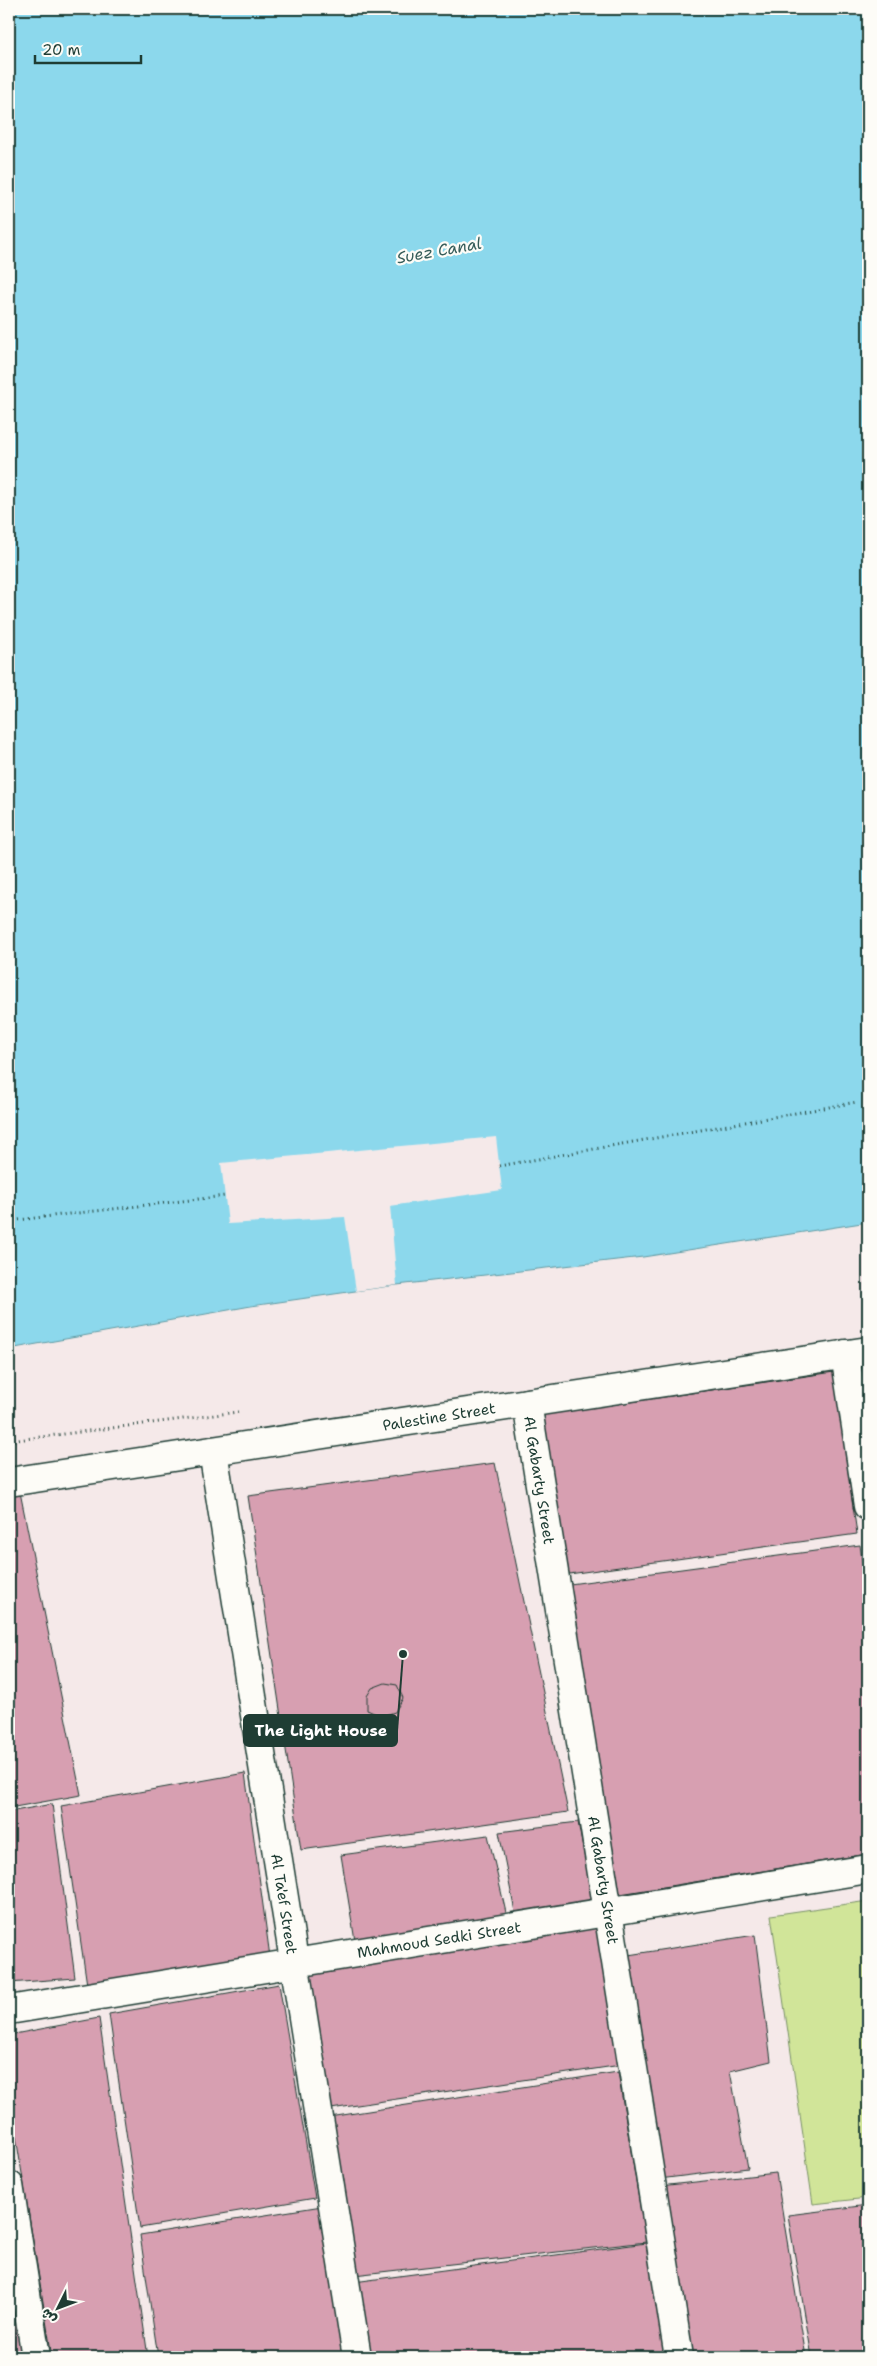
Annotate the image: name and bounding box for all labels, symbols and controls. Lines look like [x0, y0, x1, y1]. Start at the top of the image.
scale bar [35, 32, 141, 64]
text: 20 m [42, 40, 81, 60]
water label: Suez Canal [395, 233, 483, 268]
street label: Palestine Street [381, 1398, 497, 1436]
street label: Al Gabarty Street [519, 1414, 559, 1546]
callout: The Light House [244, 1715, 397, 1746]
text: The Light House [255, 1720, 388, 1741]
street label: Al Gabarty Street [583, 1814, 623, 1946]
street label: Al Ta'ef Street [266, 1852, 302, 1956]
street label: Mahmoud Sedki Street [356, 1917, 522, 1963]
north arrow [32, 2284, 82, 2334]
text: ش [36, 2305, 60, 2328]

